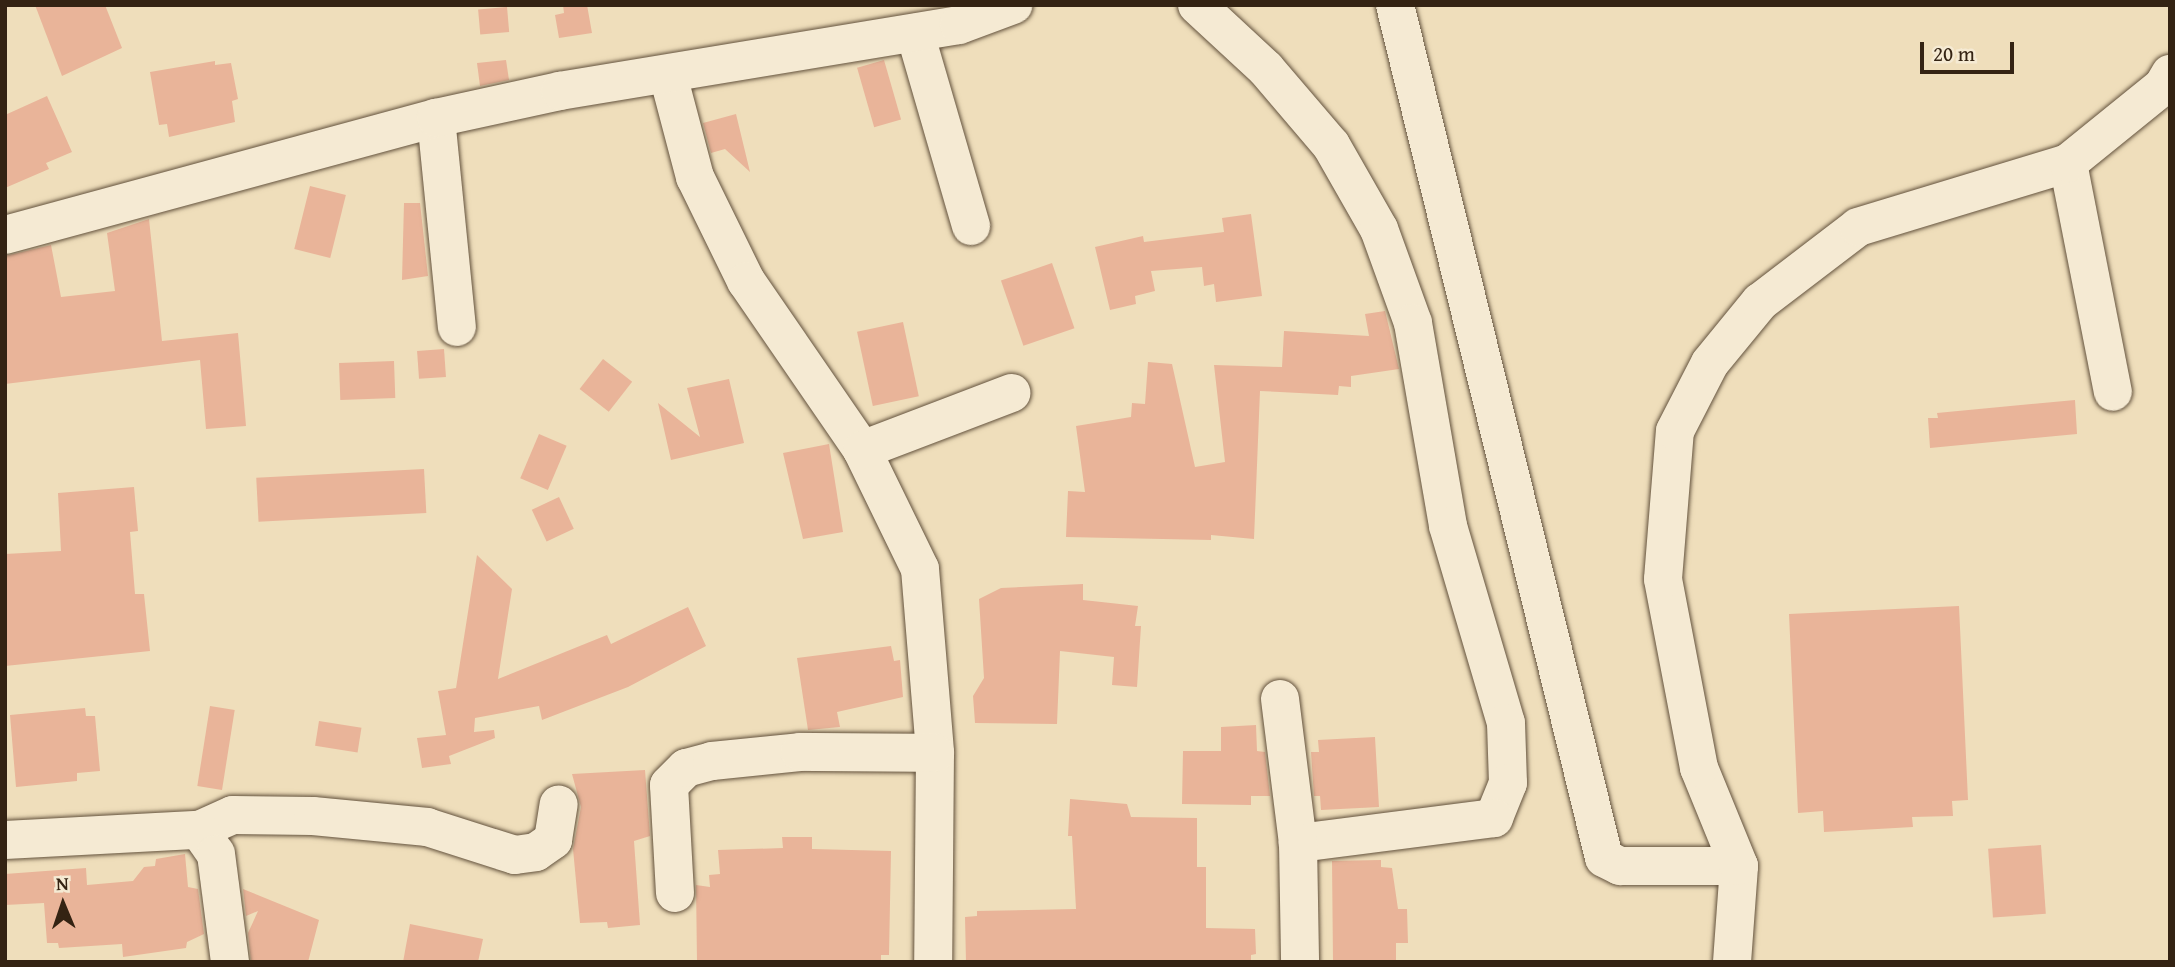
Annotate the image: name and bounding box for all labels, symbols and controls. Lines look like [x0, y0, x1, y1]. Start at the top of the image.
scale bar [1923, 28, 2018, 72]
text: 20 m [1933, 38, 1975, 69]
north arrow [28, 869, 98, 939]
text: N [55, 869, 69, 897]

